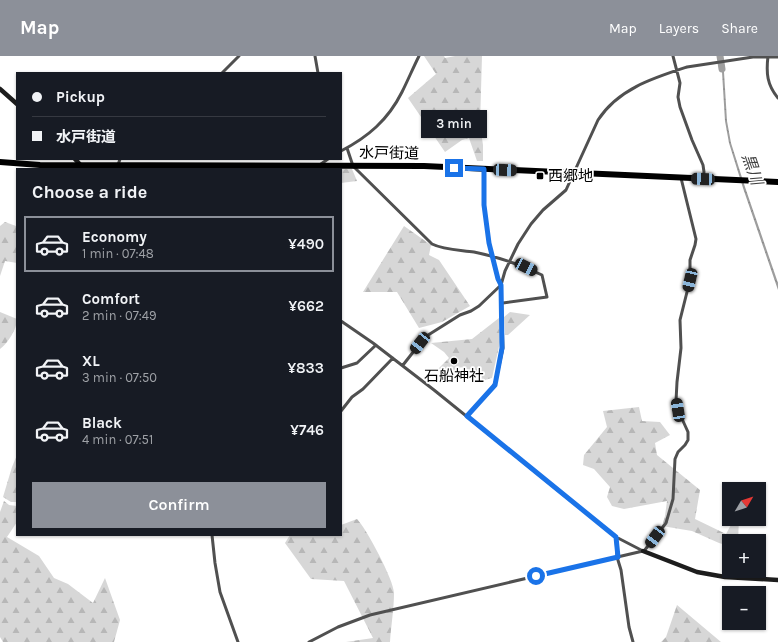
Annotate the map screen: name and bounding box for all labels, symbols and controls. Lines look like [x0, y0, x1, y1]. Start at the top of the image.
text: Map [20, 17, 59, 39]
text: Map [609, 20, 637, 37]
text: Layers [659, 20, 699, 37]
text: Share [721, 20, 758, 37]
text: Pickup [56, 88, 105, 106]
callout: 3 min [421, 110, 487, 138]
text: 3 min [436, 116, 472, 131]
text: 水戸街道 [56, 128, 116, 146]
street label: 水戸街道 [359, 143, 419, 163]
water label: 黒川 [738, 151, 767, 189]
route end [445, 159, 463, 177]
car [493, 164, 517, 176]
place label: 西郷地 [548, 167, 593, 185]
marker: 西郷地 [535, 171, 545, 181]
car [691, 173, 715, 185]
text: Choose a ride [32, 181, 147, 203]
icon: car [34, 226, 70, 262]
text: Economy [82, 228, 147, 246]
text: ¥490 [288, 235, 324, 253]
text: 1 min · 07:48 [82, 246, 154, 261]
car [513, 256, 539, 278]
car [681, 267, 699, 293]
icon: car [34, 288, 70, 324]
text: Comfort [82, 290, 140, 308]
text: ¥662 [288, 297, 324, 315]
text: 2 min · 07:49 [82, 308, 157, 323]
car [408, 330, 432, 356]
icon: car [34, 350, 70, 386]
text: XL [82, 352, 100, 370]
marker: 石船神社 [449, 356, 459, 366]
text: ¥833 [287, 359, 324, 377]
place label: 石船神社 [424, 367, 484, 385]
text: 3 min · 07:50 [82, 370, 157, 385]
car [670, 397, 686, 423]
icon: car [34, 412, 70, 448]
text: Black [82, 414, 122, 432]
text: ¥746 [290, 421, 324, 439]
text: 4 min · 07:51 [82, 432, 153, 447]
button: Confirm [32, 482, 326, 528]
north arrow [722, 482, 766, 526]
map controls [722, 482, 766, 630]
car [643, 524, 667, 550]
button: + [722, 534, 766, 578]
route start [527, 567, 545, 585]
button: − [722, 586, 766, 630]

